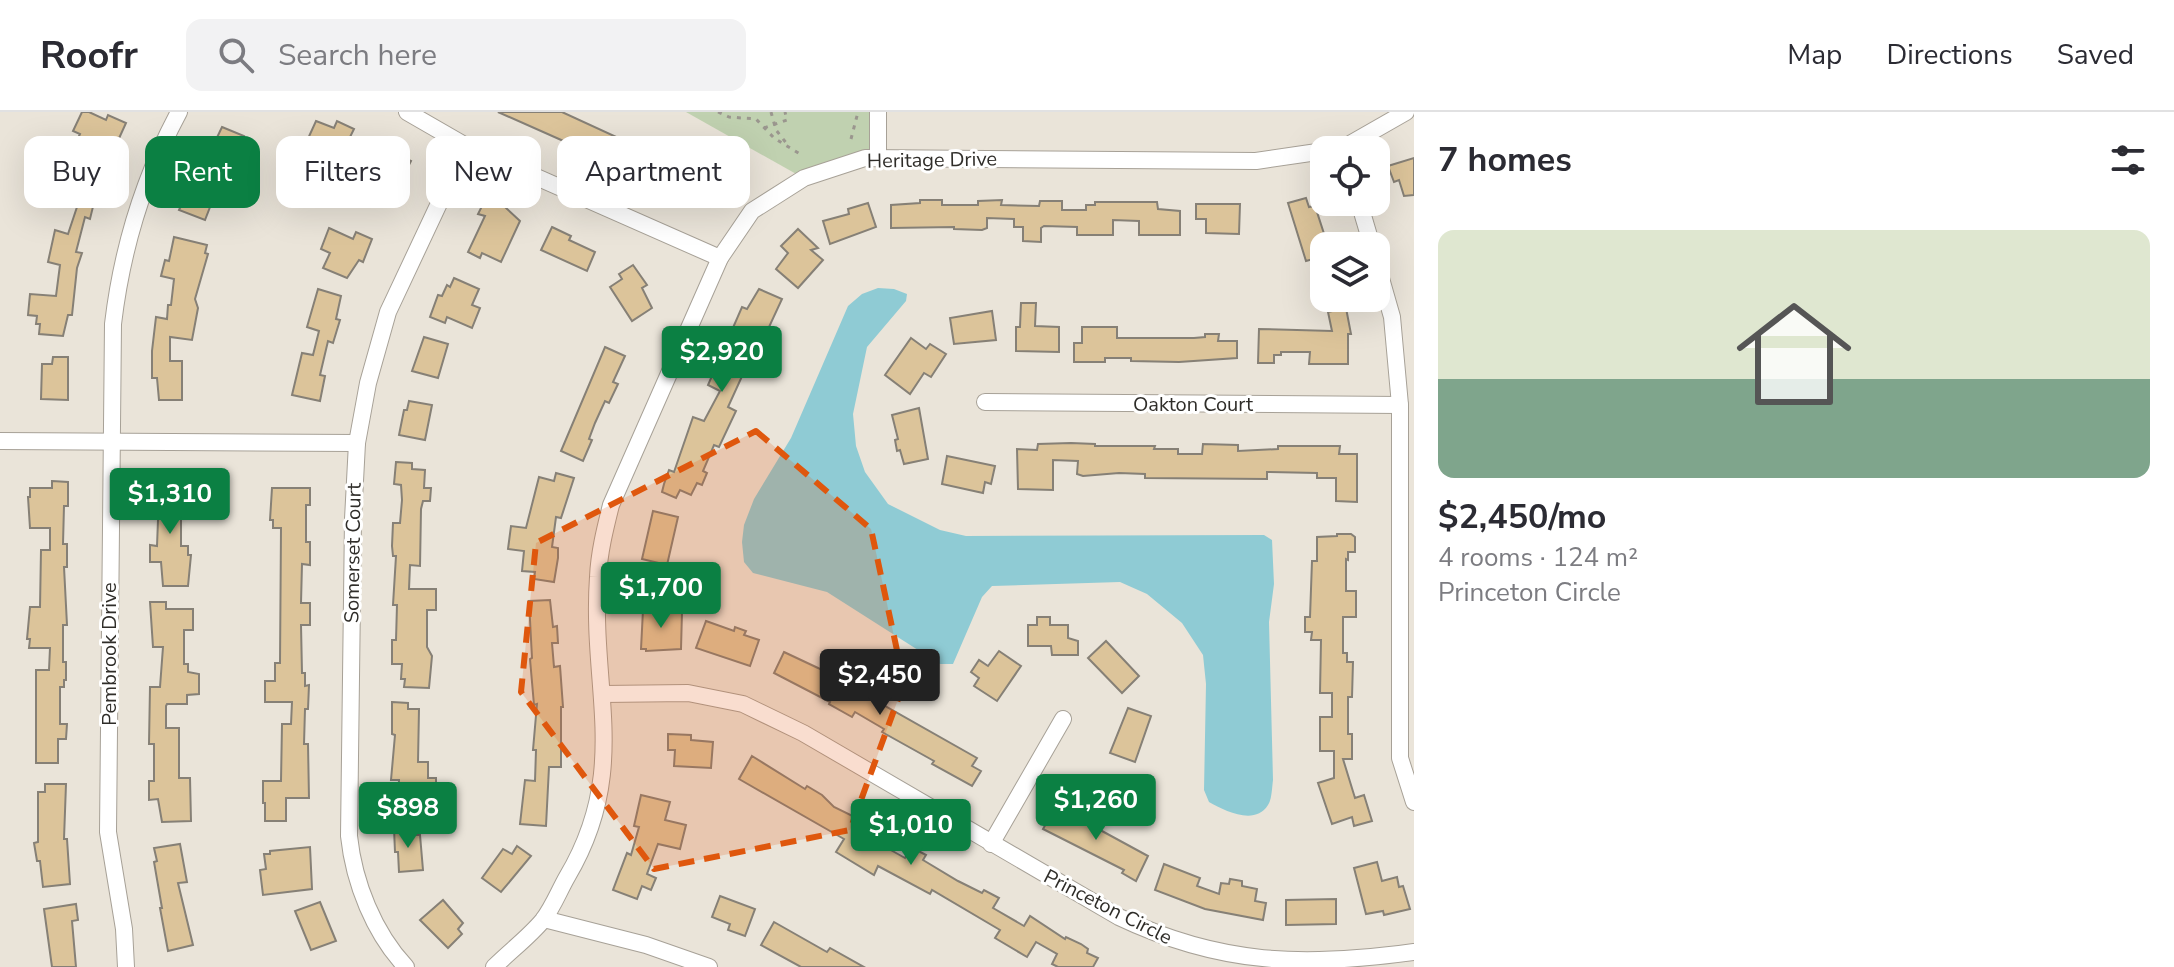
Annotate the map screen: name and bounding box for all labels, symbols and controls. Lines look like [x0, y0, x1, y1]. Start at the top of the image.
search box [186, 19, 746, 91]
text: Roofr [40, 30, 138, 81]
icon: search [214, 33, 258, 77]
text: Search here [278, 35, 437, 76]
text: Map [1787, 36, 1842, 74]
text: Directions [1886, 36, 2013, 74]
text: Saved [2057, 36, 2134, 74]
chip: Buy [24, 136, 129, 208]
chip: Rent [145, 136, 260, 208]
chip: Filters [276, 136, 410, 208]
chip: New [426, 136, 541, 208]
chip: Apartment [557, 136, 750, 208]
map controls [1310, 136, 1390, 312]
button: locate [1310, 136, 1390, 216]
text: 7 homes [1438, 137, 1572, 183]
icon: filters [2106, 138, 2150, 182]
street label: Heritage Drive [867, 145, 997, 175]
button: layers [1310, 232, 1390, 312]
icon: home [1722, 282, 1866, 426]
pin: $2,920 [657, 326, 787, 394]
text: $2,920 [680, 334, 764, 369]
street label: Oakton Court [1133, 391, 1254, 418]
pin: $1,310 [105, 468, 235, 536]
text: $1,310 [128, 476, 212, 511]
street label: Somerset Court [338, 482, 368, 623]
text: $2,450/mo [1438, 494, 1606, 540]
text: 4 rooms · 124 m² [1438, 540, 1638, 575]
pin: $1,700 [596, 562, 726, 630]
text: $1,700 [619, 570, 703, 605]
text: Princeton Circle [1438, 575, 1621, 610]
street label: Pembrook Drive [96, 582, 123, 726]
pin: $2,450 [815, 649, 945, 717]
text: $2,450 [838, 657, 922, 692]
pin: $1,260 [1031, 774, 1161, 842]
pin: $898 [361, 782, 455, 850]
text: $1,260 [1054, 782, 1138, 817]
text: $898 [377, 790, 439, 825]
pin: $1,010 [846, 799, 976, 867]
text: $1,010 [869, 807, 953, 842]
street label: Princeton Circle [1039, 863, 1177, 951]

